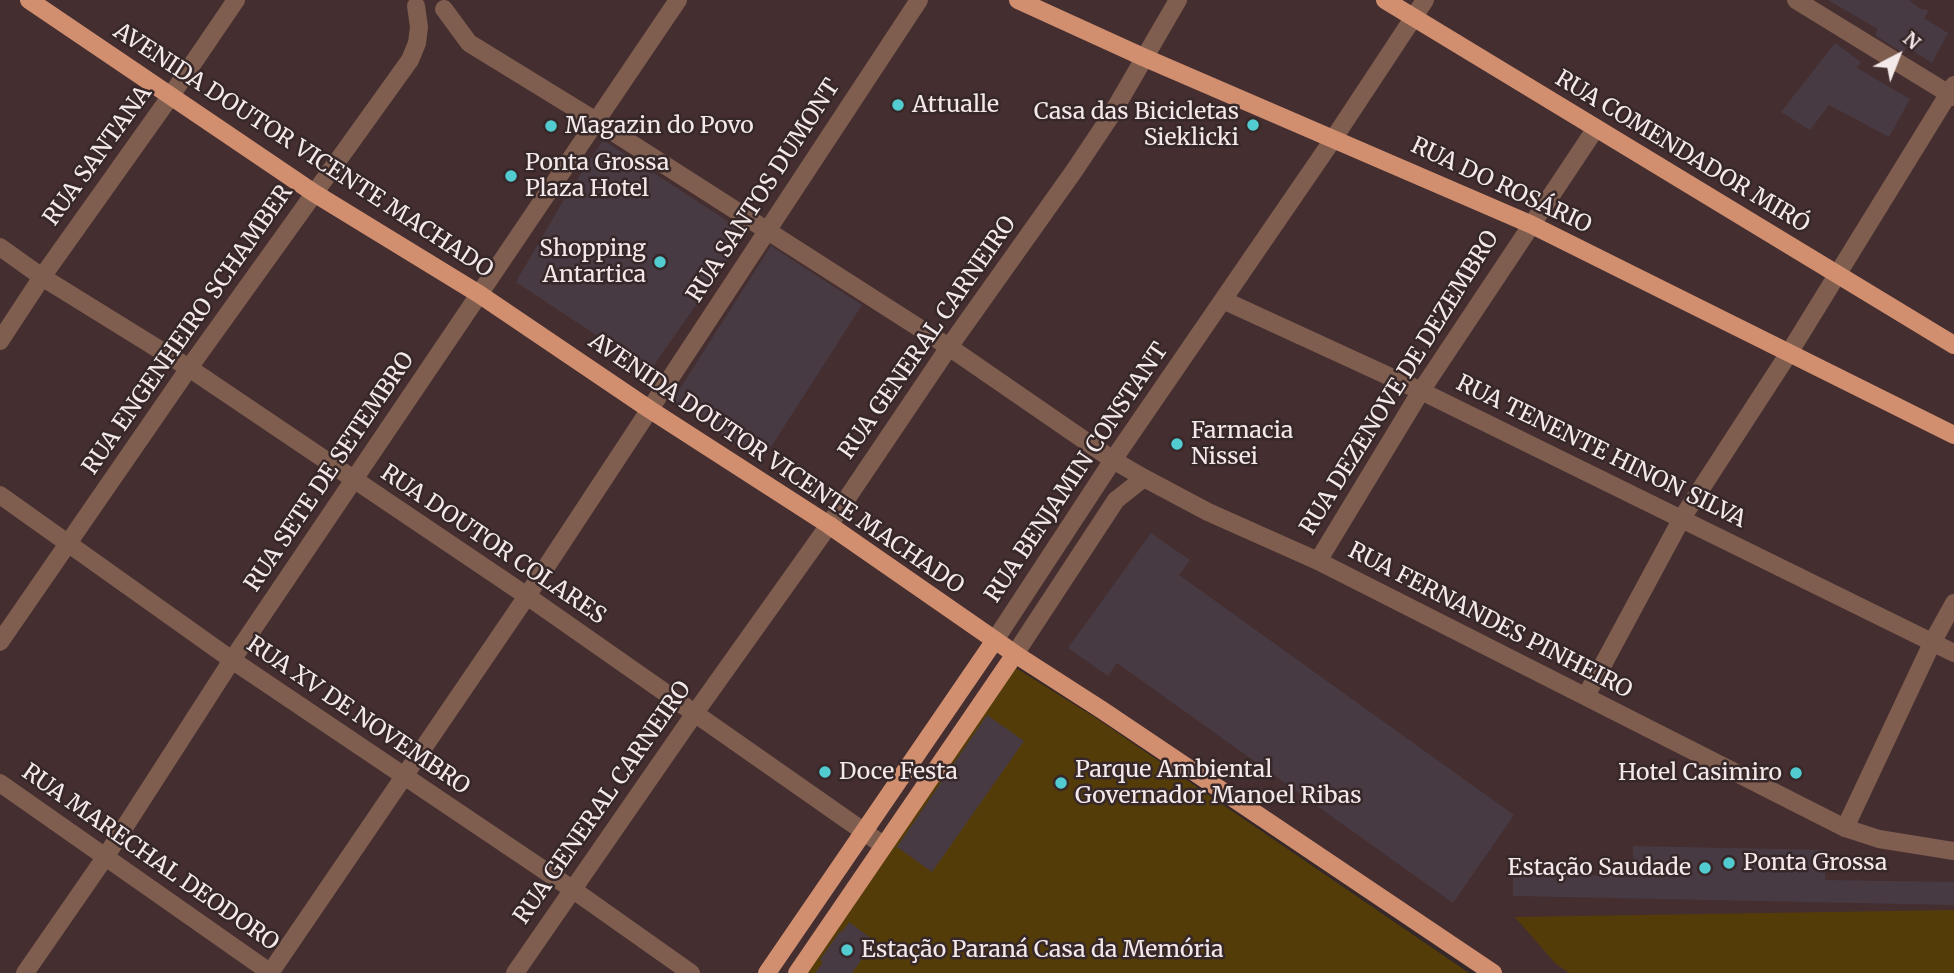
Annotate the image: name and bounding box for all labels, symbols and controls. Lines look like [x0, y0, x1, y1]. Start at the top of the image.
street label: AVENIDA DOUTOR VICENTE MACHADO [108, 18, 498, 284]
north arrow [1863, 21, 1933, 91]
text: N [1898, 26, 1926, 54]
street label: RUA COMENDADOR MIRÓ [1550, 65, 1814, 239]
street label: RUA SANTOS DUMONT [682, 74, 846, 308]
street label: RUA SANTANA [38, 81, 158, 231]
place label: Attualle [912, 91, 999, 119]
marker: Attualle [890, 97, 906, 113]
place label: Casa das Bicicletas Sieklicki [1034, 98, 1239, 152]
place label: Magazin do Povo [565, 112, 754, 140]
marker: Casa das Bicicletas Sieklicki [1245, 117, 1261, 133]
marker: Magazin do Povo [543, 118, 559, 134]
street label: RUA DO ROSÁRIO [1406, 132, 1596, 240]
place label: Ponta Grossa Plaza Hotel [525, 149, 669, 203]
marker: Ponta Grossa Plaza Hotel [503, 168, 519, 184]
street label: RUA ENGENHEIRO SCHAMBER [77, 180, 299, 480]
street label: RUA GENERAL CARNEIRO [833, 211, 1023, 465]
street label: RUA DEZENOVE DE DEZEMBRO [1295, 226, 1505, 540]
place label: Shopping Antartica [539, 235, 646, 289]
marker: Shopping Antartica [652, 254, 668, 270]
street label: AVENIDA DOUTOR VICENTE MACHADO [583, 328, 969, 600]
street label: RUA BENJAMIN CONSTANT [980, 338, 1174, 608]
street label: RUA SETE DE SETEMBRO [239, 347, 421, 597]
street label: RUA TENENTE HINON SILVA [1452, 370, 1750, 534]
place label: Farmacia Nissei [1191, 417, 1293, 471]
marker: Farmacia Nissei [1169, 436, 1185, 452]
street label: RUA DOUTOR COLARES [375, 459, 611, 631]
street label: RUA FERNANDES PINHEIRO [1343, 537, 1637, 705]
street label: RUA XV DE NOVEMBRO [241, 631, 475, 801]
street label: RUA GENERAL CARNEIRO [508, 676, 698, 930]
place label: Parque Ambiental Governador Manoel Ribas [1075, 756, 1361, 810]
place label: Doce Festa [839, 758, 958, 786]
street label: RUA MARECHAL DEODORO [16, 759, 284, 957]
place label: Hotel Casimiro [1618, 759, 1782, 787]
marker: Doce Festa [817, 764, 833, 780]
marker: Hotel Casimiro [1788, 765, 1804, 781]
marker: Parque Ambiental Governador Manoel Ribas [1053, 775, 1069, 791]
place label: Ponta Grossa [1743, 849, 1887, 877]
place label: Estação Saudade [1507, 854, 1691, 882]
marker: Ponta Grossa [1721, 855, 1737, 871]
marker: Estação Saudade [1697, 860, 1713, 876]
place label: Estação Paraná Casa da Memória [861, 936, 1224, 964]
marker: Estação Paraná Casa da Memória [839, 942, 855, 958]

